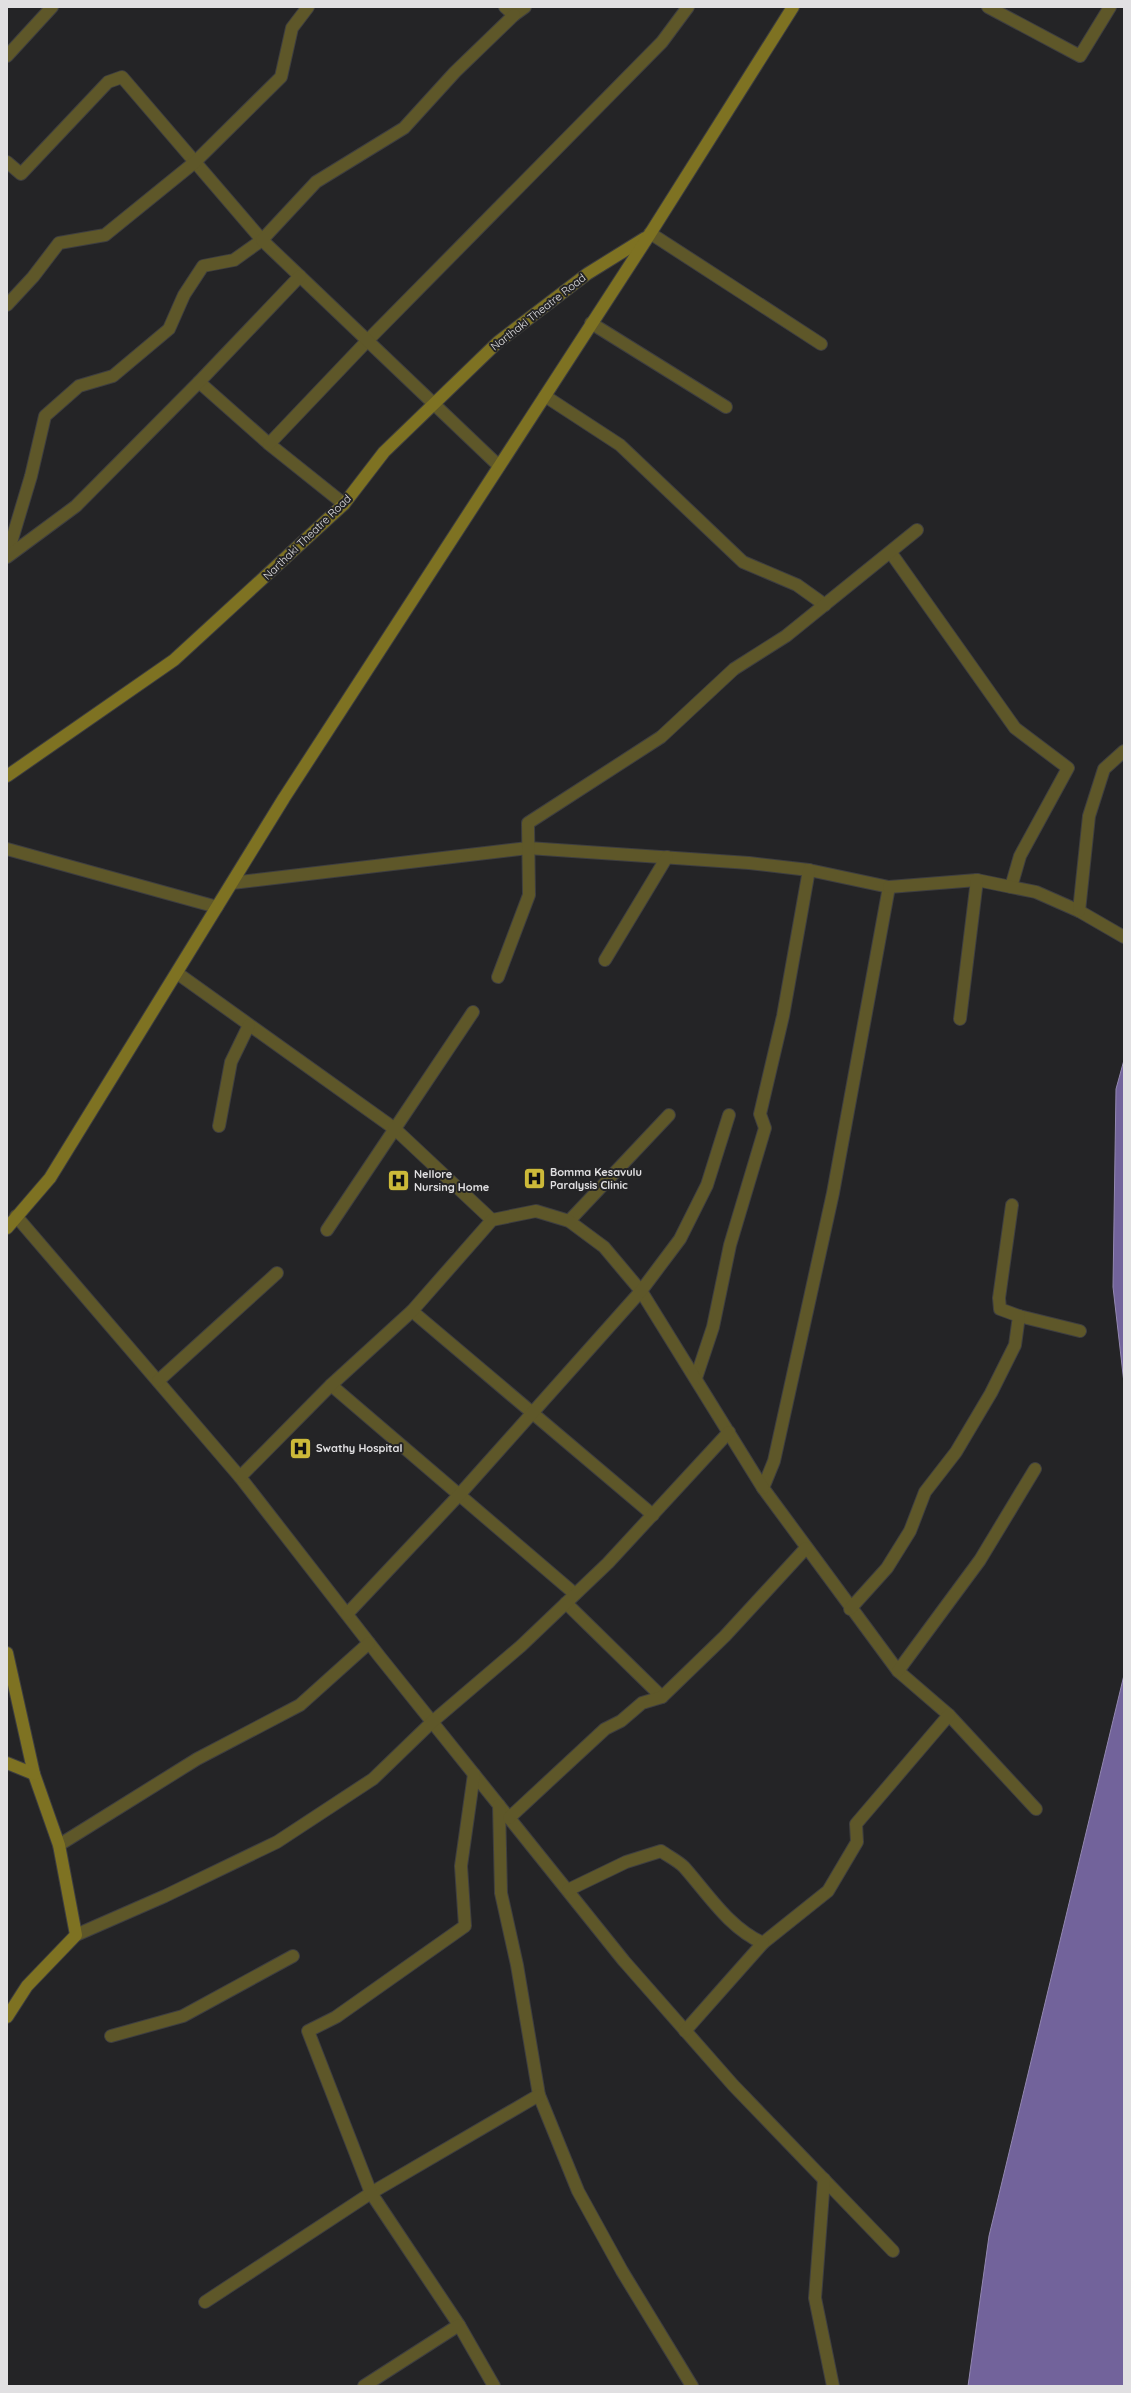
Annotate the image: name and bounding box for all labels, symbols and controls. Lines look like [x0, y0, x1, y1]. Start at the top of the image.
street label: Narthaki Theatre Road [488, 271, 588, 353]
street label: Narthaki Theatre Road [260, 491, 354, 583]
hospital icon: Bomma Kesavulu Paralysis Clinic [522, 1165, 548, 1191]
place label: Bomma Kesavulu Paralysis Clinic [550, 1165, 642, 1192]
hospital icon: Nellore Nursing Home [386, 1167, 412, 1193]
place label: Nellore Nursing Home [414, 1167, 490, 1194]
hospital icon: Swathy Hospital [287, 1435, 313, 1461]
place label: Swathy Hospital [316, 1441, 402, 1455]

